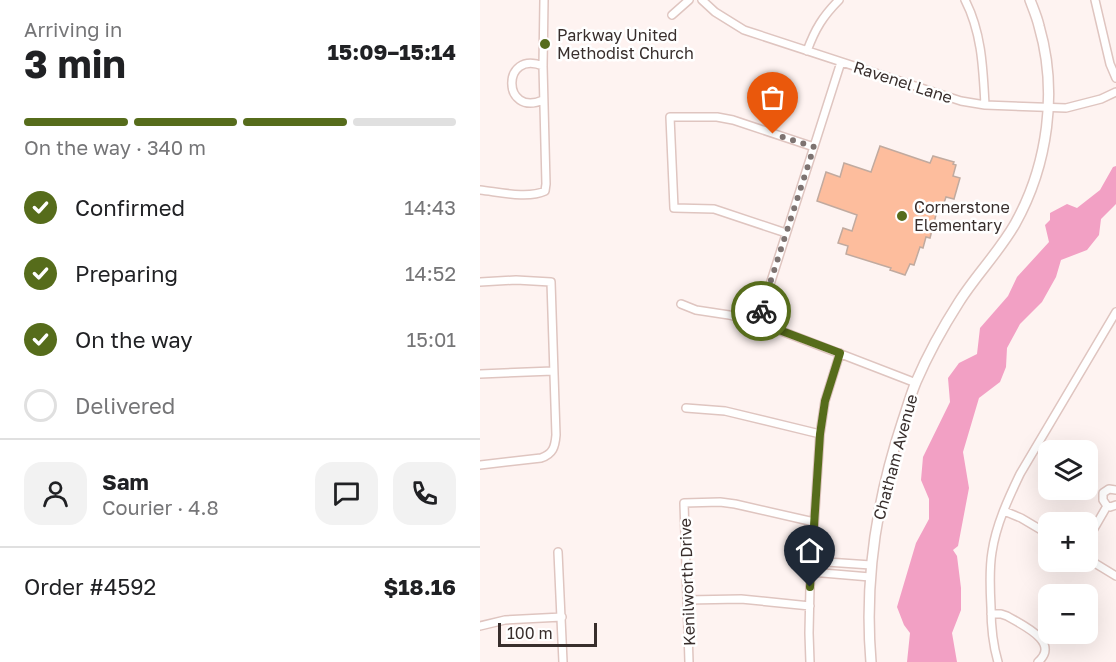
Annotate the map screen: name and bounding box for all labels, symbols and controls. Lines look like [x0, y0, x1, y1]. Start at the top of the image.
text: Arriving in [24, 17, 122, 41]
place label: Parkway United Methodist Church [557, 25, 694, 63]
marker: Parkway United Methodist Church [538, 37, 552, 51]
text: 15:09–15:14 [327, 38, 456, 65]
text: 3 min [24, 40, 126, 87]
street label: Ravenel Lane [851, 57, 955, 107]
pin [747, 72, 798, 134]
icon: bag [756, 81, 789, 114]
text: On the way · 340 m [24, 135, 206, 159]
icon: check [24, 191, 57, 224]
text: Confirmed [75, 194, 185, 221]
text: 14:43 [404, 195, 456, 219]
place label: Cornerstone Elementary [914, 197, 1010, 235]
marker: Cornerstone Elementary [895, 209, 909, 223]
icon: check [24, 257, 57, 290]
text: Preparing [75, 260, 178, 287]
text: 14:52 [405, 261, 456, 285]
courier [731, 281, 791, 341]
icon: bike [745, 295, 778, 328]
icon: check [24, 323, 57, 356]
text: On the way [75, 326, 193, 353]
text: 15:01 [407, 327, 456, 351]
text: Delivered [75, 392, 175, 419]
street label: Chatham Avenue [869, 392, 921, 522]
map controls [1038, 440, 1098, 644]
button: layers [1038, 440, 1098, 500]
button: person [24, 462, 87, 525]
button: chat [315, 462, 378, 525]
button: phone [393, 462, 456, 525]
text: Sam [102, 468, 149, 495]
text: Courier · 4.8 [102, 495, 219, 519]
button: + [1038, 512, 1098, 572]
street label: Kenilworth Drive [675, 518, 699, 646]
pin [784, 525, 835, 587]
icon: home [793, 534, 826, 567]
text: Order #4592 [24, 573, 156, 600]
text: $18.16 [384, 573, 456, 600]
button: − [1038, 584, 1098, 644]
scale bar [498, 620, 597, 648]
text: 100 m [507, 623, 553, 643]

